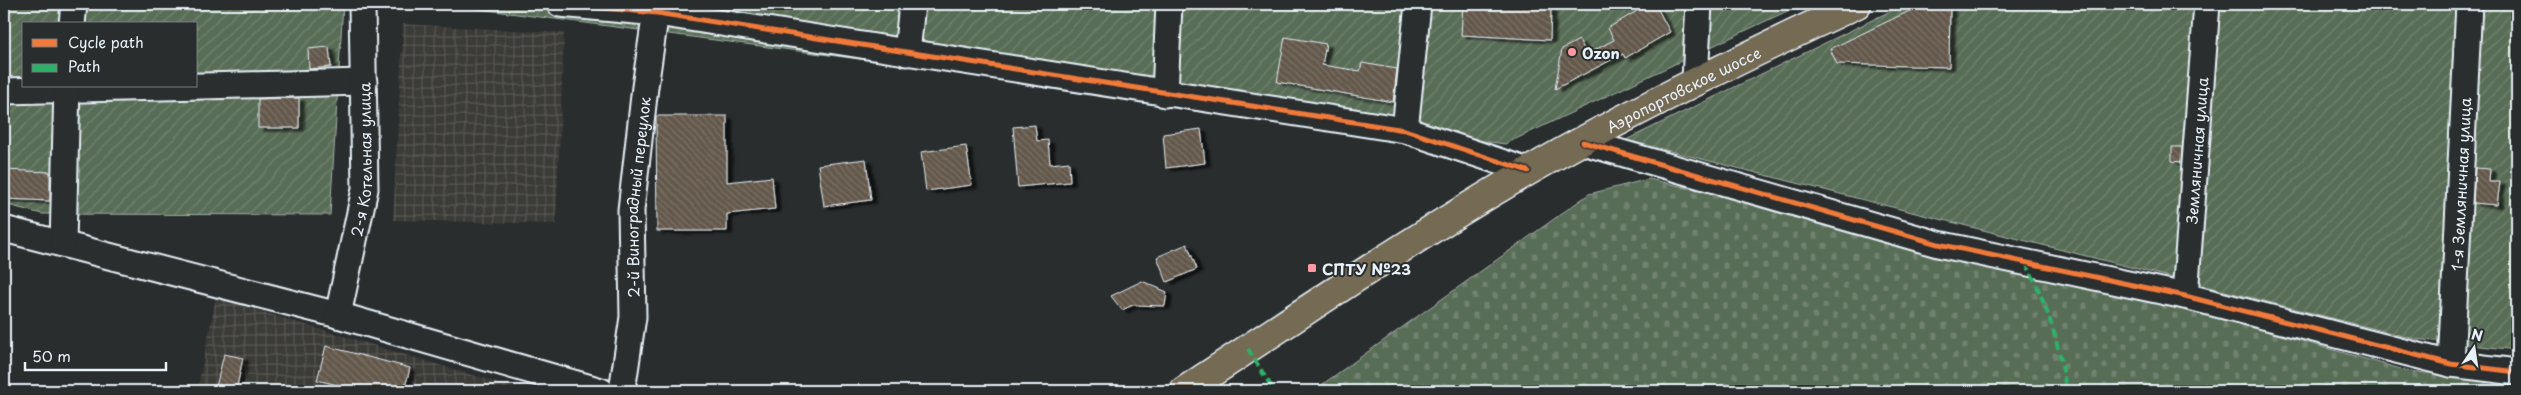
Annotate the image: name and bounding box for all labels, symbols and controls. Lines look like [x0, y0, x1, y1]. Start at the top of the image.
legend [22, 22, 198, 88]
text: Cycle path [68, 30, 144, 53]
street label: Аэропортовское шоссе [1602, 40, 1764, 138]
place label: Ozon [1582, 41, 1620, 64]
marker: Ozon [1566, 46, 1578, 58]
text: Path [68, 54, 100, 77]
street label: Земляничная улица [2179, 76, 2213, 225]
street label: 2-я Котельная улица [344, 82, 376, 239]
street label: 2-й Виноградный переулок [619, 95, 655, 298]
street label: 1-я Земляничная улица [2444, 96, 2476, 272]
place label: СПТУ №23 [1322, 257, 1411, 280]
marker: СПТУ №23 [1306, 262, 1318, 274]
north arrow [2448, 322, 2498, 372]
text: N [2469, 323, 2485, 346]
scale bar [25, 340, 166, 372]
text: 50 m [32, 344, 71, 367]

